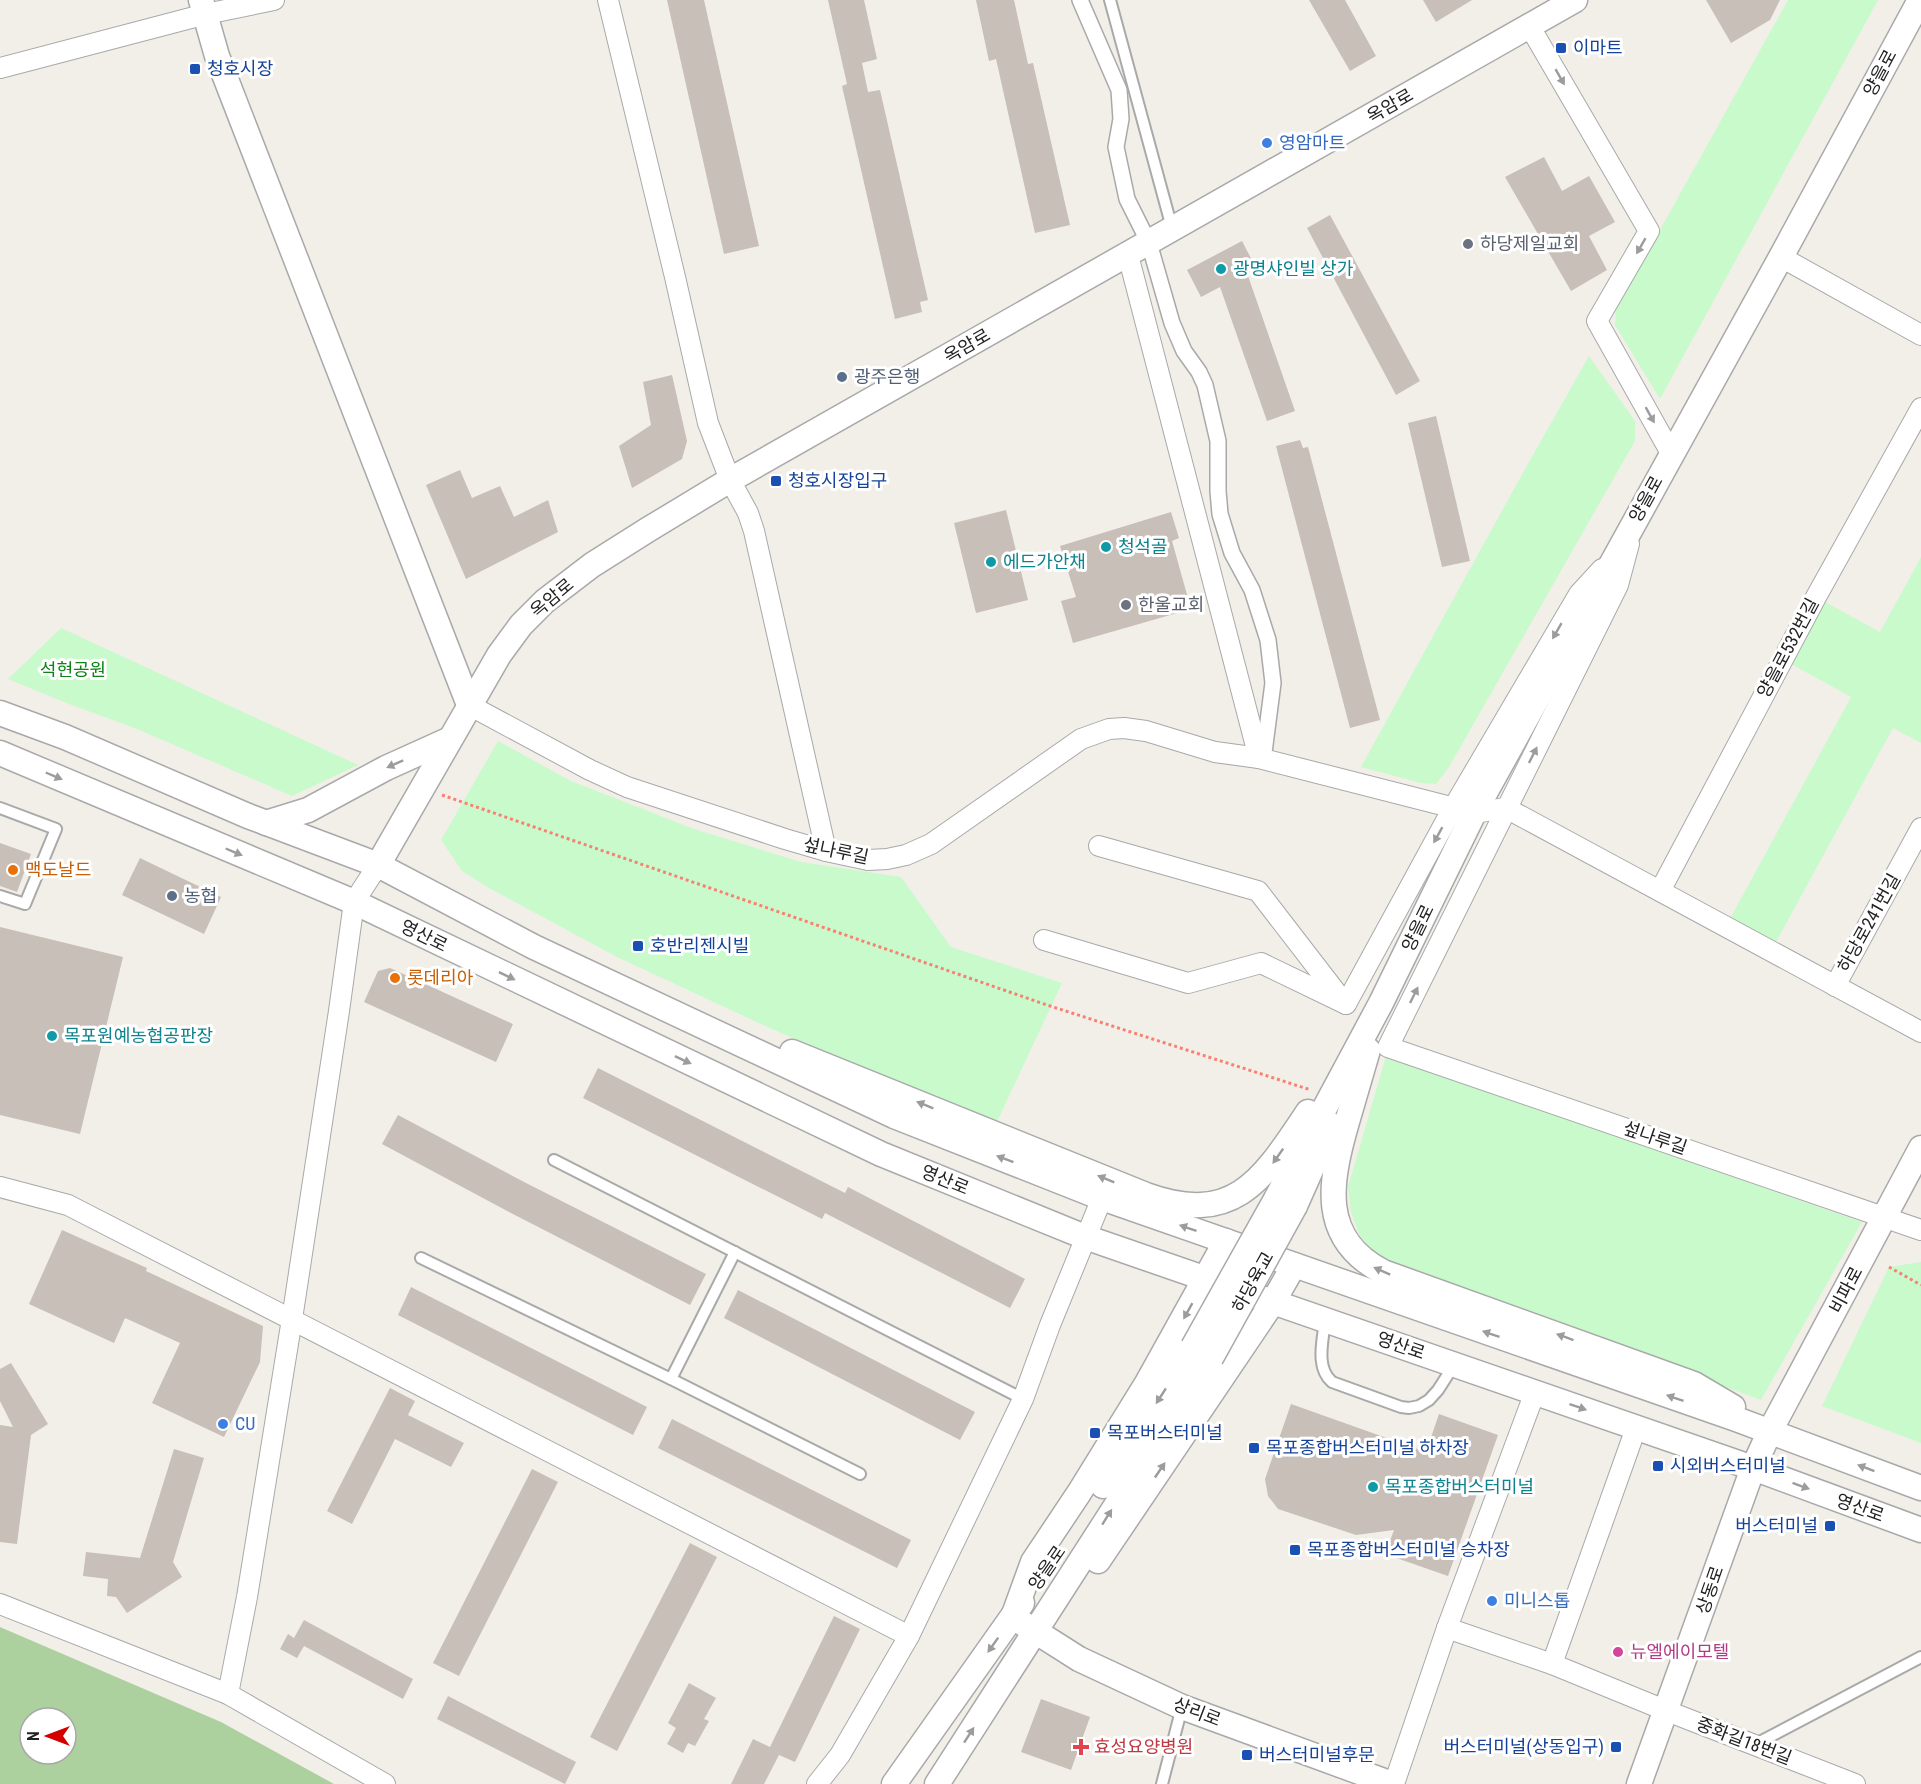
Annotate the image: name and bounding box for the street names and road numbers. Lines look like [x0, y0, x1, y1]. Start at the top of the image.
street label: 양을로 [1859, 46, 1900, 100]
street label: 옥암로 [1363, 84, 1417, 127]
street label: 옥암로 [940, 324, 994, 367]
street label: 양을로 [1624, 472, 1667, 526]
street label: 옥암로 [526, 574, 577, 622]
street label: 양을로532번길 [1753, 595, 1823, 701]
street label: 섶나루길 [802, 833, 871, 868]
street label: 하당로241번길 [1833, 870, 1904, 976]
street label: 양을로 [1397, 901, 1438, 955]
street label: 영산로 [397, 915, 451, 956]
street label: 섶나루길 [1620, 1117, 1690, 1158]
street label: 영산로 [918, 1160, 972, 1199]
street label: 하당육교 [1227, 1248, 1278, 1316]
street label: 비파로 [1825, 1263, 1866, 1317]
street label: 영산로 [1374, 1328, 1428, 1364]
street label: 영산로 [1833, 1489, 1887, 1526]
street label: 양을로 [1024, 1541, 1069, 1594]
street label: 상동로 [1692, 1563, 1728, 1617]
street label: 상리로 [1170, 1693, 1224, 1730]
street label: 중화길18번길 [1693, 1713, 1795, 1768]

